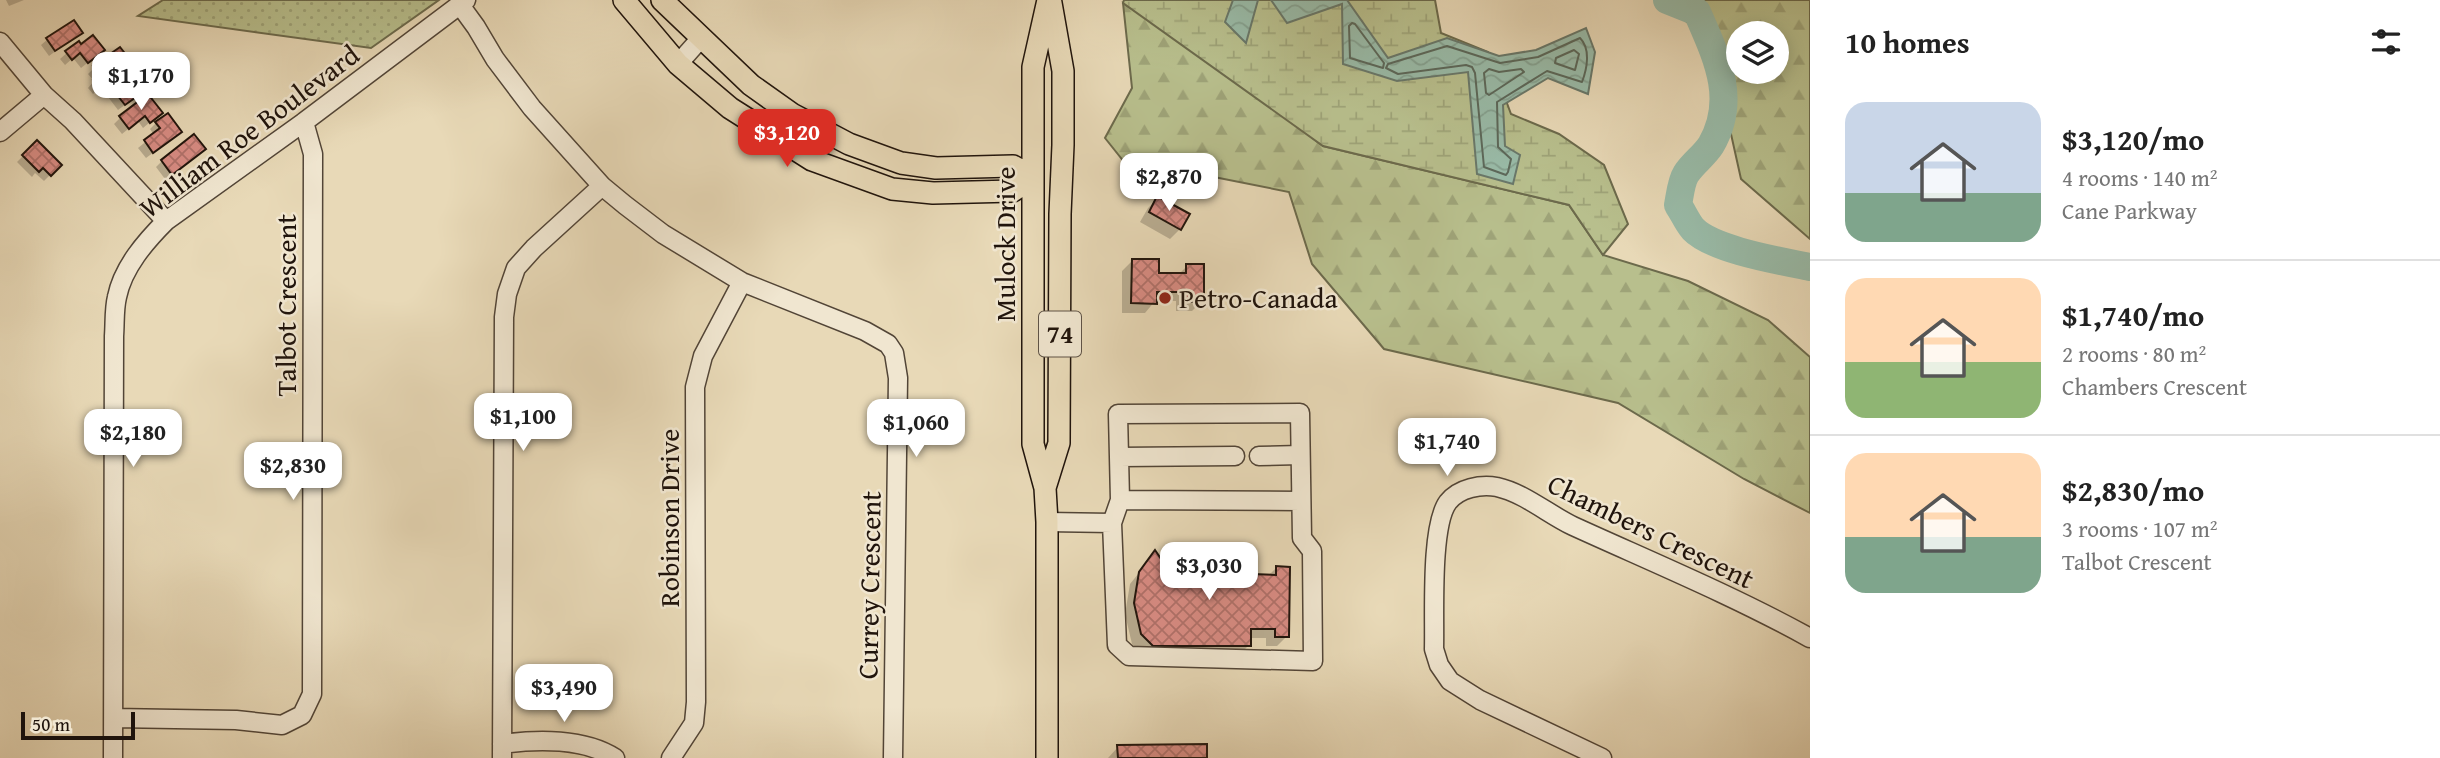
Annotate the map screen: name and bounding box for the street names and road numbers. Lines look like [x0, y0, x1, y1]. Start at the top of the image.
street label: William Roe Boulevard [130, 34, 367, 227]
street label: Mulock Drive [984, 166, 1025, 322]
street label: Talbot Crescent [265, 214, 306, 396]
road number: 74 [1039, 312, 1081, 356]
street label: Robinson Drive [648, 429, 689, 607]
street label: Chambers Crescent [1541, 463, 1762, 598]
street label: Currey Crescent [846, 491, 891, 679]

